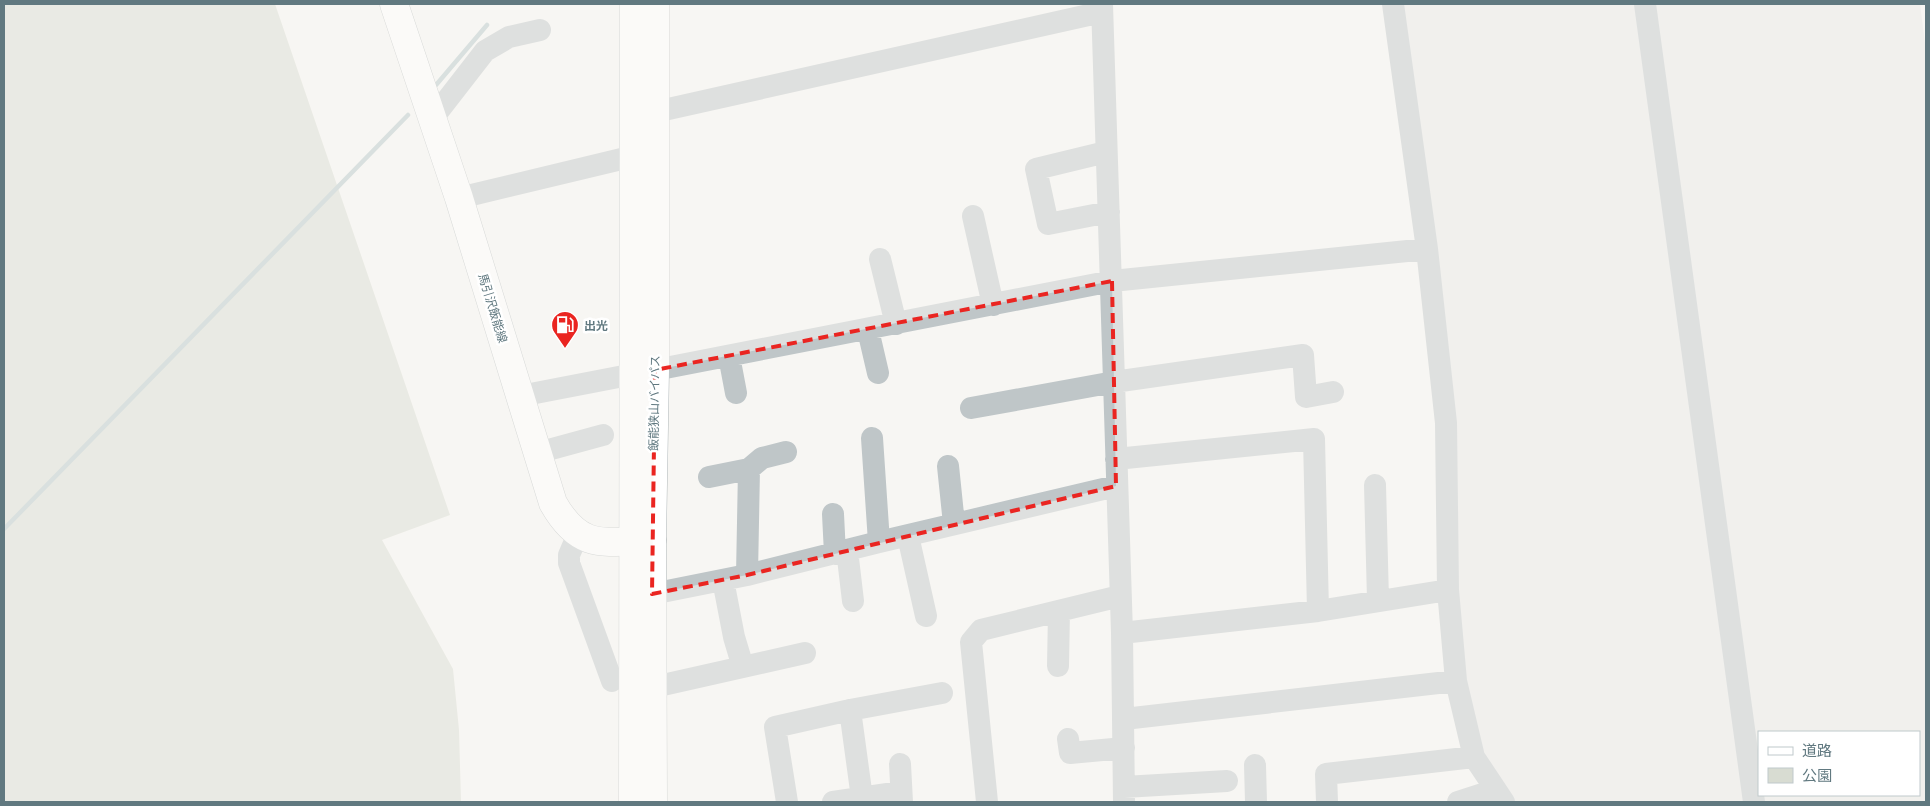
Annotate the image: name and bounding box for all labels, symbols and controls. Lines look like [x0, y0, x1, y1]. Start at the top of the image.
street label: 馬引沢飯能線 [475, 271, 511, 345]
fuel station icon: 出光 [550, 310, 580, 349]
place label: 出光 [584, 318, 608, 333]
street label: 飯能狭山バイパス [646, 355, 662, 451]
legend [1758, 731, 1920, 796]
text: 道路 [1802, 741, 1832, 759]
text: 公園 [1802, 766, 1832, 784]

